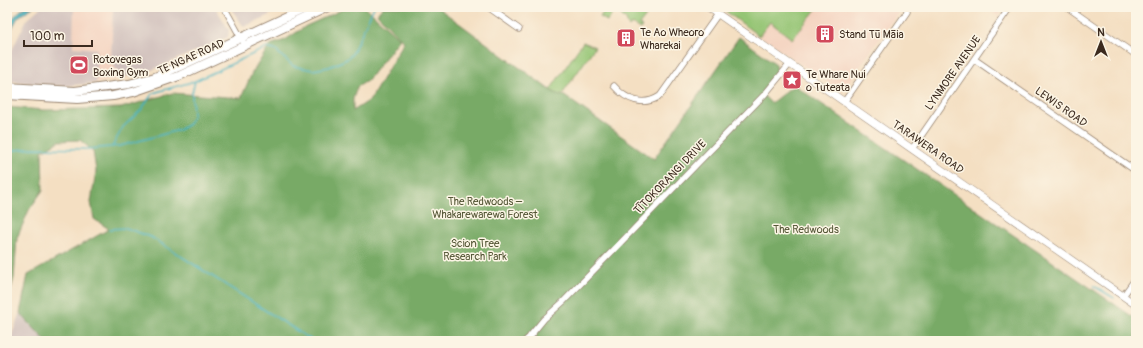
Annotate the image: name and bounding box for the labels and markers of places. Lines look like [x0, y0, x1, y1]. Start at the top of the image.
building icon: Stand Tū Māia [814, 23, 836, 45]
place label: Te Ao Wheoro Wharekai [640, 26, 704, 52]
building icon: Te Ao Wheoro Wharekai [615, 27, 637, 49]
place label: Stand Tū Māia [839, 28, 904, 41]
place label: Rotovegas Boxing Gym [93, 53, 149, 79]
sports icon: Rotovegas Boxing Gym [68, 54, 90, 76]
place label: Te Whare Nui o Tuteata [806, 68, 865, 94]
place icon: Te Whare Nui o Tuteata [781, 69, 803, 91]

